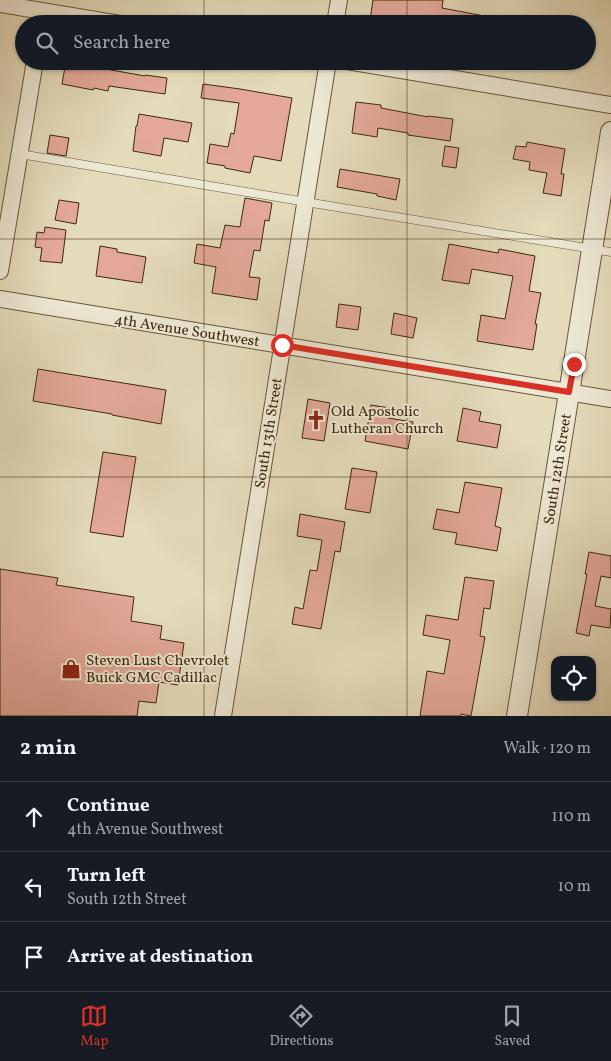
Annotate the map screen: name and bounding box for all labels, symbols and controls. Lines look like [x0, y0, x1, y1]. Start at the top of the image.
search box [15, 15, 596, 70]
icon: search [33, 29, 61, 57]
text: Search here [73, 30, 170, 56]
street label: 4th Avenue Southwest [113, 310, 261, 353]
route start [271, 334, 294, 357]
route end [563, 353, 586, 376]
street label: South 13th Street [250, 376, 289, 490]
place label: Old Apostolic Lutheran Church [331, 402, 444, 440]
church icon: Old Apostolic Lutheran Church [305, 409, 327, 431]
street label: South 12th Street [539, 412, 578, 526]
place label: Steven Lust Chevrolet Buick GMC Cadillac [86, 651, 229, 689]
map controls [551, 656, 596, 701]
button: locate [551, 656, 596, 701]
shop icon: Steven Lust Chevrolet Buick GMC Cadillac [60, 658, 82, 680]
text: 2 min [20, 734, 77, 763]
text: Walk · 120 m [503, 738, 591, 760]
text: Continue [67, 793, 150, 819]
icon: ahead [20, 803, 48, 831]
text: 110 m [552, 806, 591, 828]
text: 4th Avenue Southwest [67, 819, 224, 841]
text: Turn left [67, 863, 146, 889]
icon: left [20, 873, 48, 901]
text: 10 m [558, 876, 591, 898]
text: South 12th Street [67, 889, 187, 911]
icon: arrive [20, 943, 48, 971]
text: Arrive at destination [67, 944, 253, 970]
tab: Map [80, 1002, 108, 1051]
tab: Directions [269, 1002, 334, 1051]
tab: Saved [494, 1002, 531, 1051]

